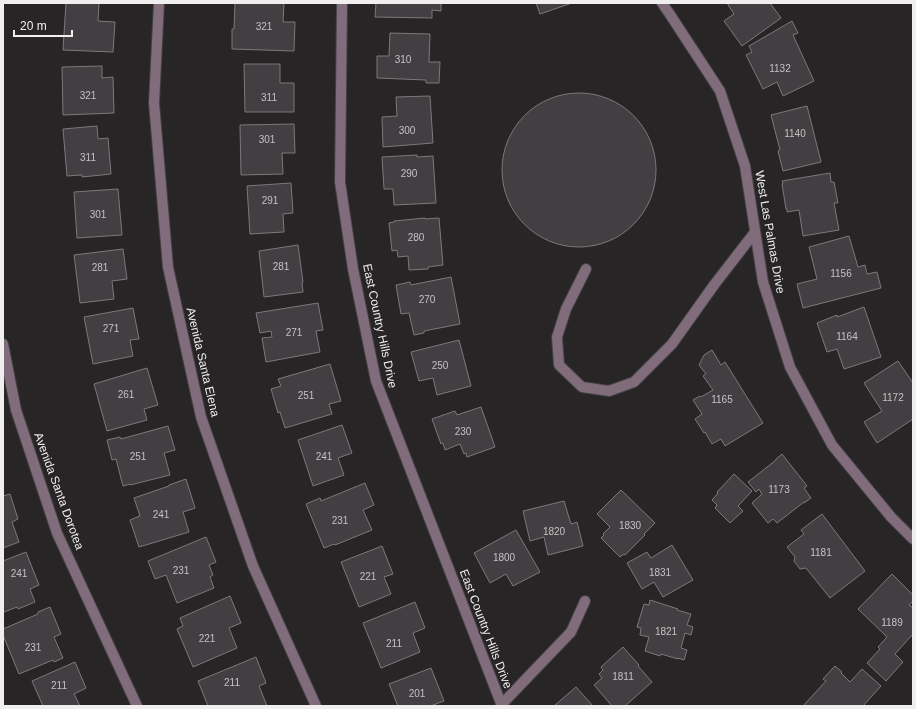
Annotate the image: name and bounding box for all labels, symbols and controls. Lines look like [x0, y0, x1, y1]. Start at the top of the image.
scale bar [14, 12, 72, 38]
text: 20 m [20, 19, 47, 33]
house number: 321 [256, 21, 273, 32]
house number: 310 [395, 54, 412, 65]
house number: 1132 [769, 63, 791, 74]
house number: 321 [80, 90, 97, 101]
house number: 311 [261, 92, 277, 103]
house number: 300 [399, 125, 416, 136]
house number: 1140 [784, 128, 806, 139]
house number: 301 [259, 134, 276, 145]
house number: 311 [80, 152, 96, 163]
house number: 290 [401, 168, 418, 179]
street label: West Las Palmas Drive [752, 169, 788, 295]
house number: 291 [262, 195, 279, 206]
house number: 301 [90, 209, 107, 220]
house number: 280 [408, 232, 425, 243]
house number: 281 [273, 261, 290, 272]
house number: 281 [92, 262, 109, 273]
street label: East Country Hills Drive [360, 263, 400, 390]
house number: 1156 [830, 268, 852, 279]
house number: 270 [419, 294, 436, 305]
street label: Avenida Santa Elena [184, 306, 222, 418]
house number: 271 [103, 323, 120, 334]
house number: 271 [286, 327, 303, 338]
house number: 1164 [836, 331, 858, 342]
house number: 250 [432, 360, 449, 371]
house number: 261 [118, 389, 135, 400]
house number: 251 [298, 390, 315, 401]
house number: 1172 [882, 392, 904, 403]
house number: 1165 [711, 394, 733, 405]
house number: 230 [455, 426, 472, 437]
street label: Avenida Santa Dorotea [31, 430, 87, 552]
house number: 251 [130, 451, 147, 462]
house number: 241 [316, 451, 333, 462]
house number: 1173 [768, 484, 790, 495]
house number: 241 [153, 509, 170, 520]
house number: 231 [332, 515, 349, 526]
house number: 1830 [619, 520, 642, 531]
house number: 1820 [543, 526, 566, 537]
house number: 1181 [810, 547, 832, 558]
house number: 1800 [493, 552, 516, 563]
house number: 231 [173, 565, 190, 576]
street label: East Country Hills Drive [457, 567, 515, 691]
house number: 1831 [649, 567, 672, 578]
house number: 241 [11, 568, 28, 579]
house number: 221 [360, 571, 377, 582]
house number: 1189 [881, 617, 903, 628]
house number: 1821 [655, 626, 678, 637]
house number: 221 [199, 633, 216, 644]
house number: 211 [386, 638, 402, 649]
house number: 231 [25, 642, 42, 653]
house number: 1811 [612, 671, 634, 682]
house number: 211 [224, 677, 240, 688]
house number: 211 [51, 680, 67, 691]
house number: 201 [409, 688, 426, 699]

